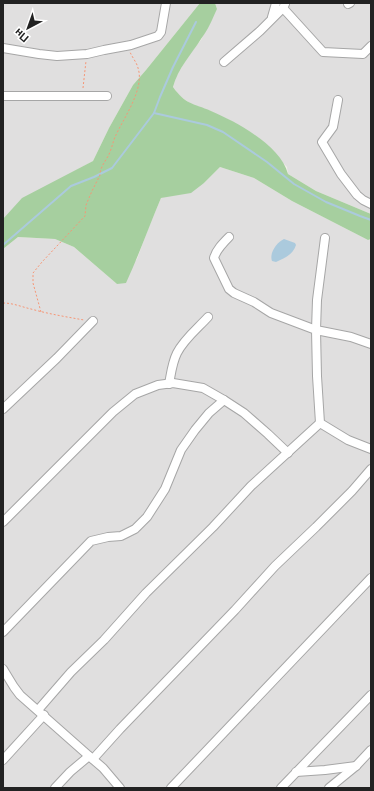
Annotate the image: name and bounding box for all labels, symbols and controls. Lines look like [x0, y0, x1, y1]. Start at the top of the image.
north arrow [8, 8, 48, 48]
text: Пн [11, 26, 31, 46]

